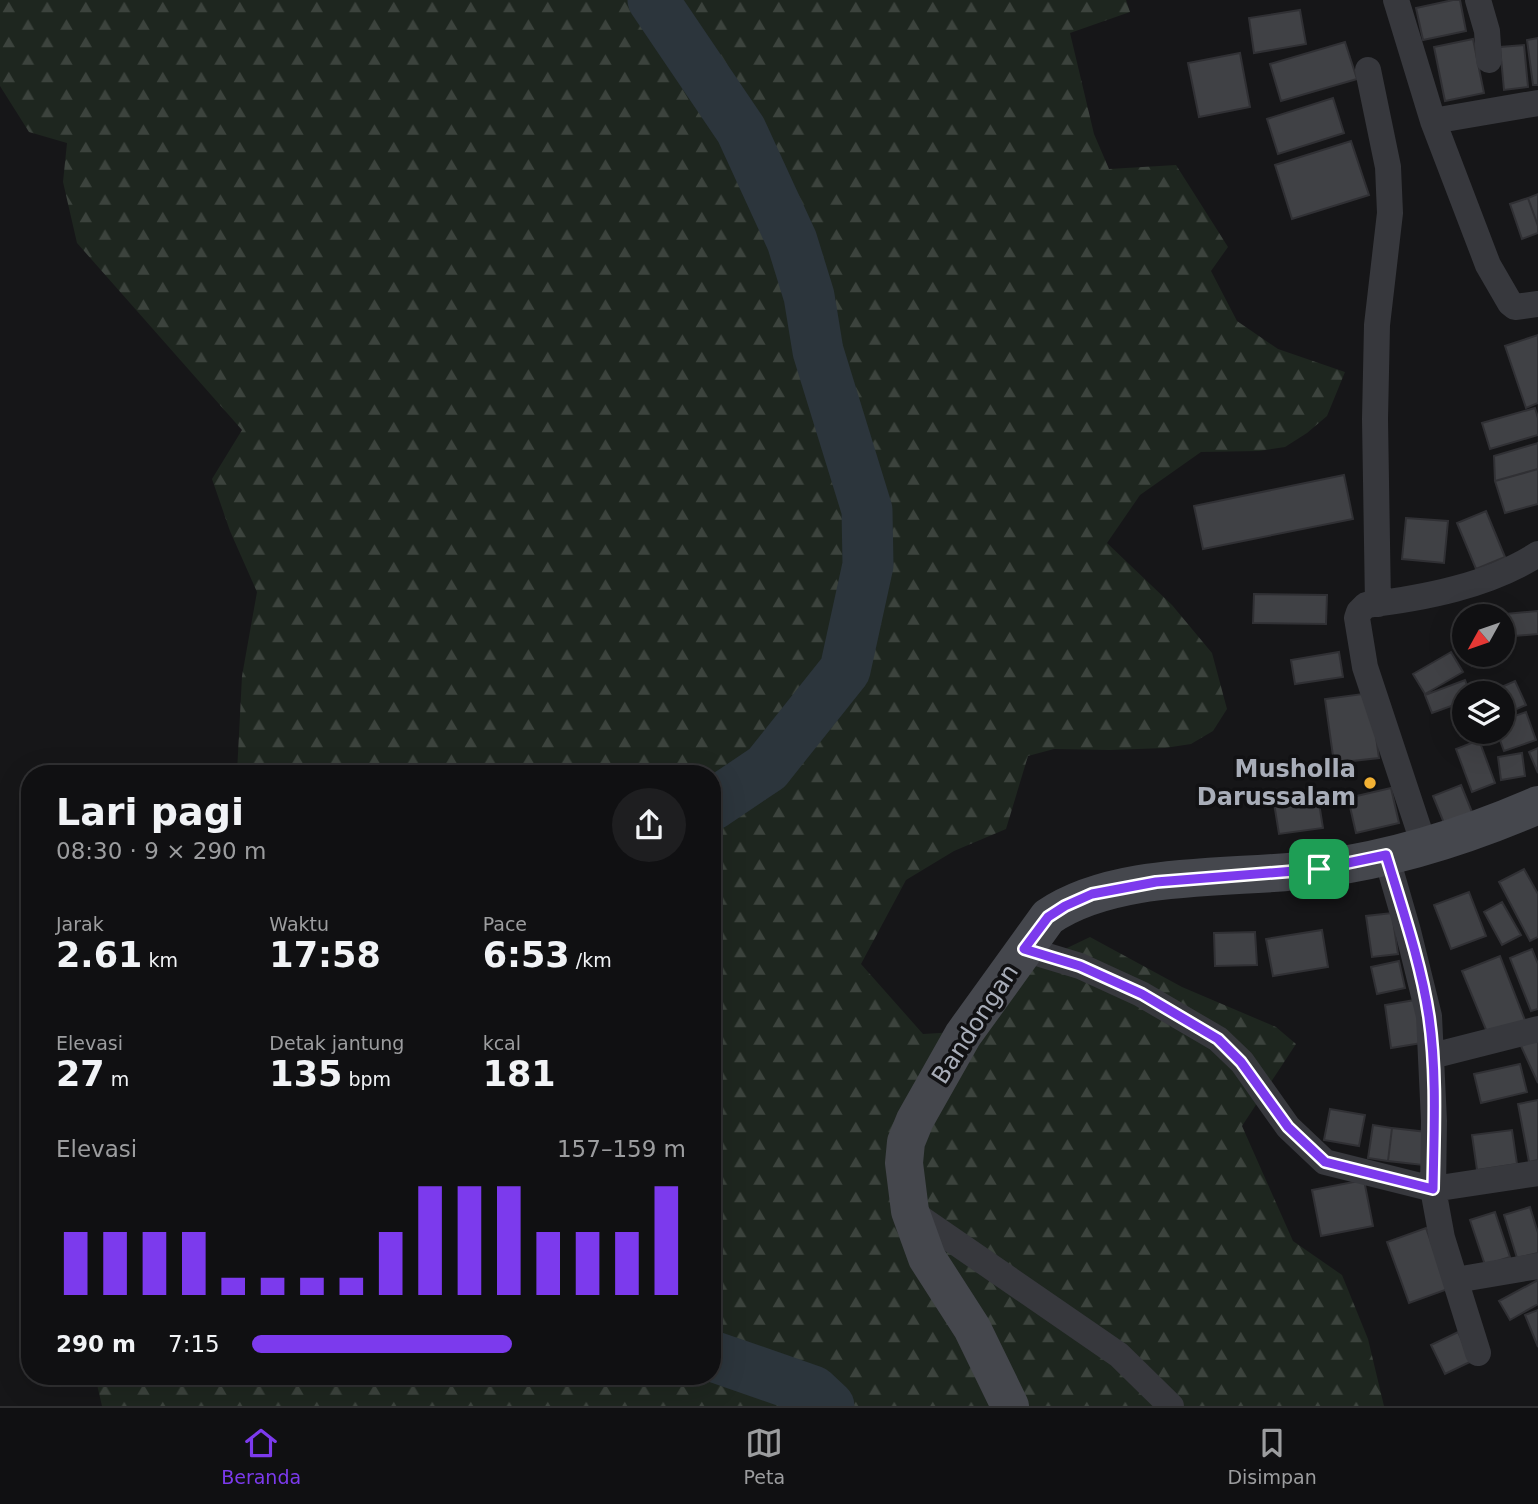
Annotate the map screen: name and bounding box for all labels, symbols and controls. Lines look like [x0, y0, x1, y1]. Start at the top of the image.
north arrow [1452, 604, 1516, 667]
map controls [1452, 604, 1515, 744]
button: layers [1452, 681, 1515, 744]
place label: Musholla Darussalam [1197, 755, 1356, 811]
marker: Musholla Darussalam [1362, 775, 1378, 791]
button: share [612, 788, 686, 862]
text: Lari pagi [56, 790, 244, 834]
text: 08:30 · 9 × 290 m [56, 838, 266, 864]
pin [1289, 839, 1349, 899]
icon: arrive [1300, 850, 1338, 888]
text: Jarak [56, 913, 104, 935]
text: Waktu [269, 913, 329, 935]
text: Pace [483, 913, 527, 935]
text: 2.61 [56, 935, 142, 975]
text: 17:58 [269, 935, 381, 975]
text: 6:53 [483, 935, 570, 975]
text: km [142, 949, 178, 971]
text: /km [570, 949, 612, 971]
street label: Bandongan [926, 959, 1024, 1089]
text: Elevasi [56, 1032, 123, 1054]
text: Detak jantung [269, 1032, 404, 1054]
text: kcal [483, 1032, 521, 1054]
text: 27 [56, 1054, 105, 1094]
text: 135 [269, 1054, 342, 1094]
text: 181 [483, 1054, 556, 1094]
text: m [105, 1068, 129, 1090]
text: bpm [342, 1068, 391, 1090]
text: Elevasi [56, 1136, 137, 1162]
text: 157–159 m [557, 1136, 686, 1162]
text: 290 m [56, 1331, 136, 1357]
text: 7:15 [168, 1331, 220, 1357]
tab: Beranda [221, 1424, 301, 1488]
tab: Peta [744, 1424, 785, 1488]
tab: Disimpan [1227, 1424, 1317, 1488]

